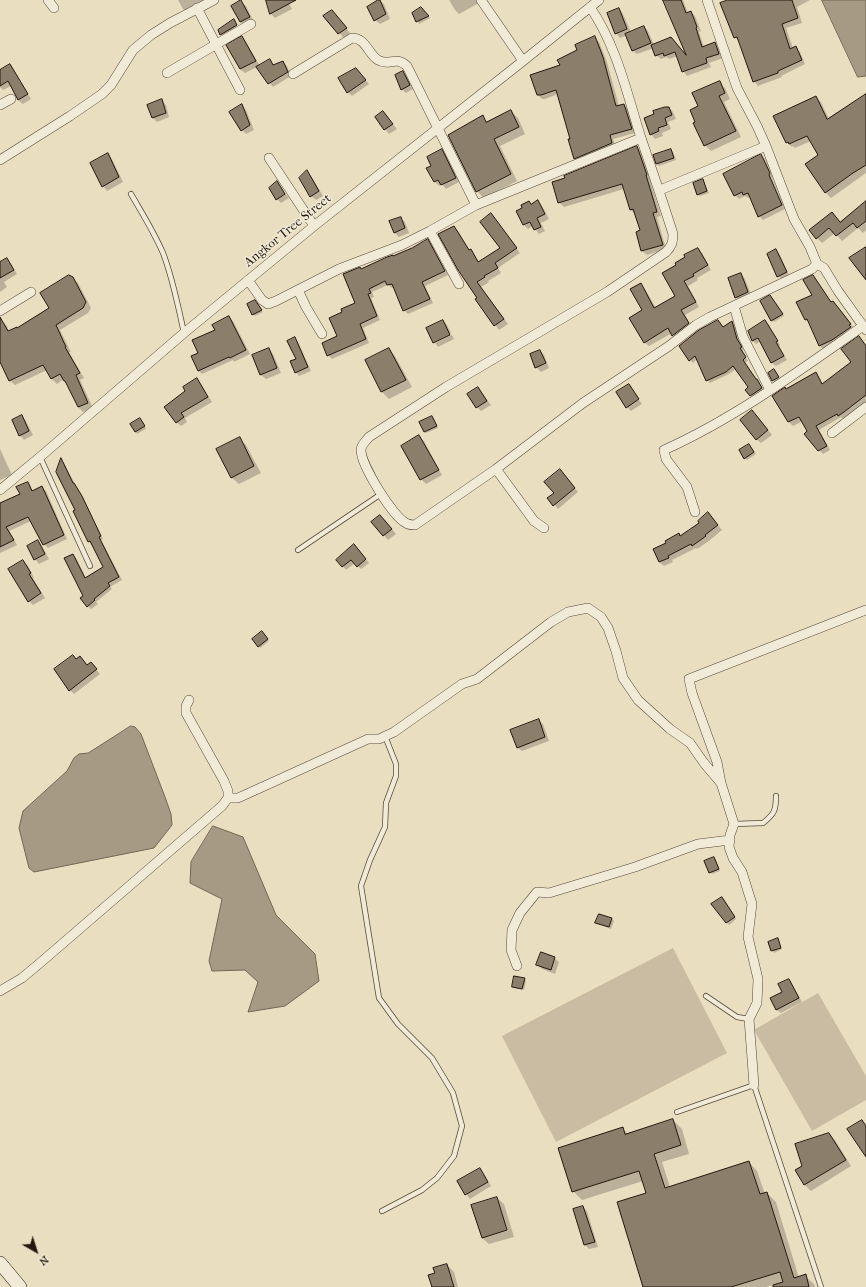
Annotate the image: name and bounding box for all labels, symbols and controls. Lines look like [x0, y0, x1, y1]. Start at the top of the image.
street label: Angkor Tree Street [241, 191, 335, 271]
north arrow [16, 1231, 56, 1271]
text: N [37, 1253, 51, 1268]

